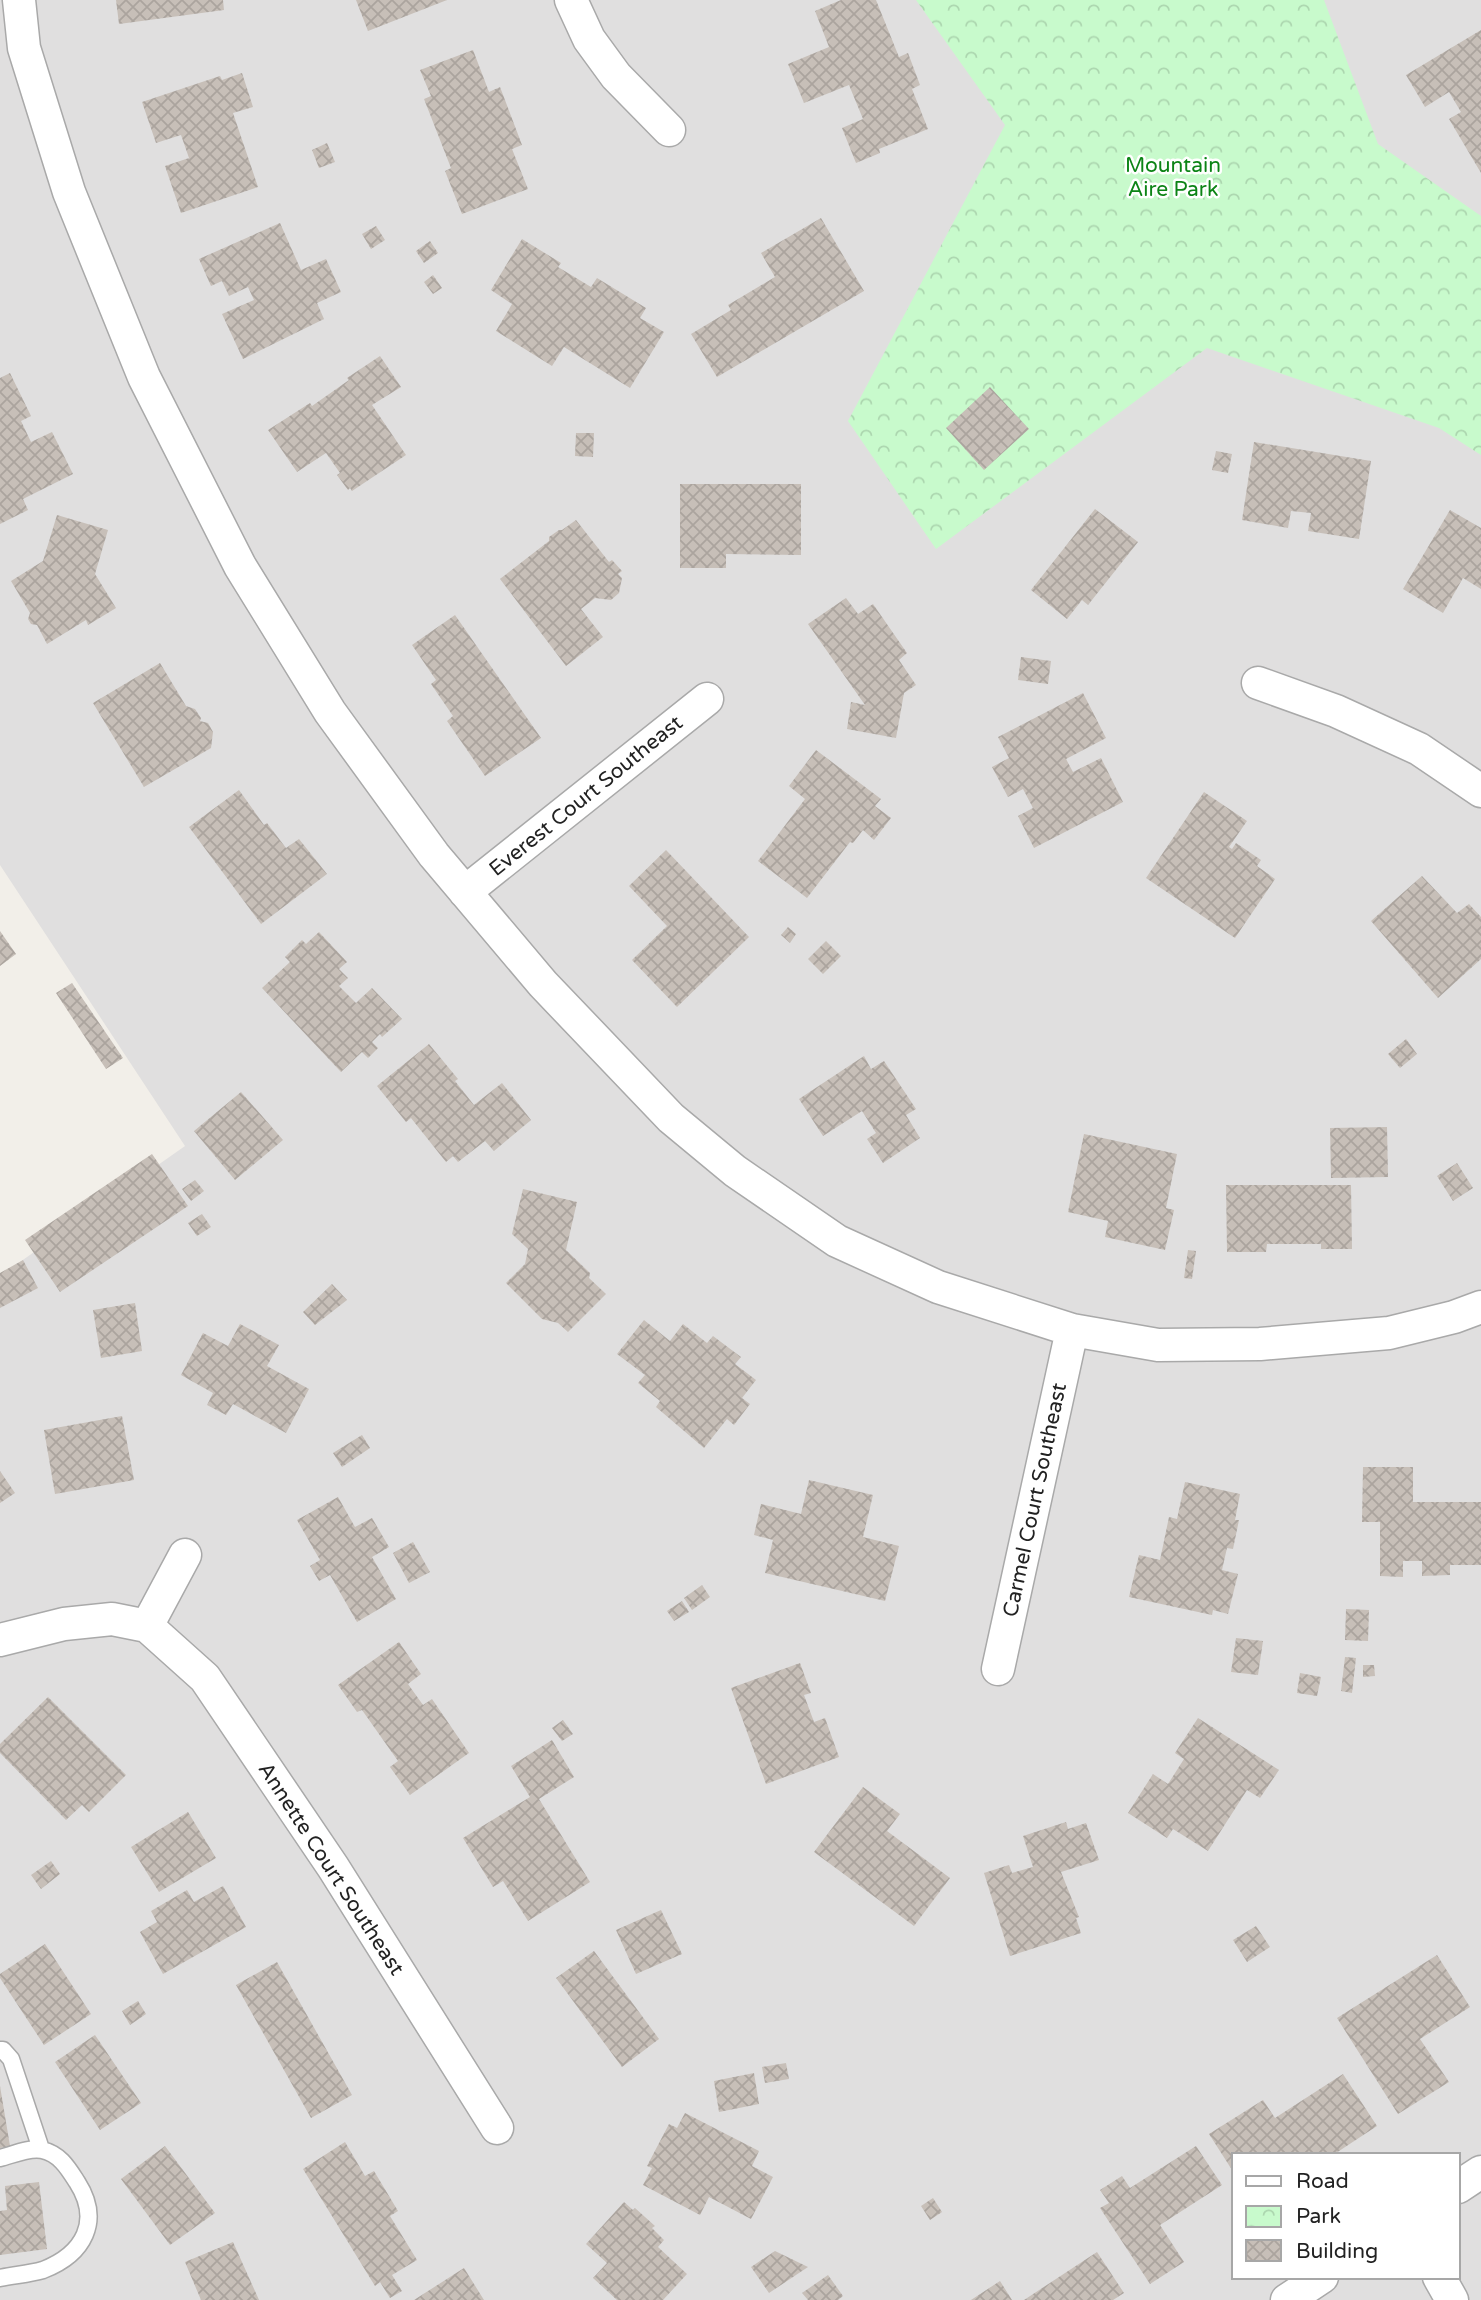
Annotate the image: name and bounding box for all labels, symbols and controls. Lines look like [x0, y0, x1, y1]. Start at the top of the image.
park label: Mountain Aire Park [1125, 153, 1221, 202]
street label: Everest Court Southeast [484, 710, 688, 882]
street label: Carmel Court Southeast [998, 1381, 1072, 1619]
street label: Annette Court Southeast [253, 1758, 409, 1980]
legend [1232, 2153, 1460, 2279]
text: Road [1296, 2169, 1349, 2194]
text: Park [1296, 2204, 1341, 2229]
text: Building [1296, 2239, 1378, 2264]

